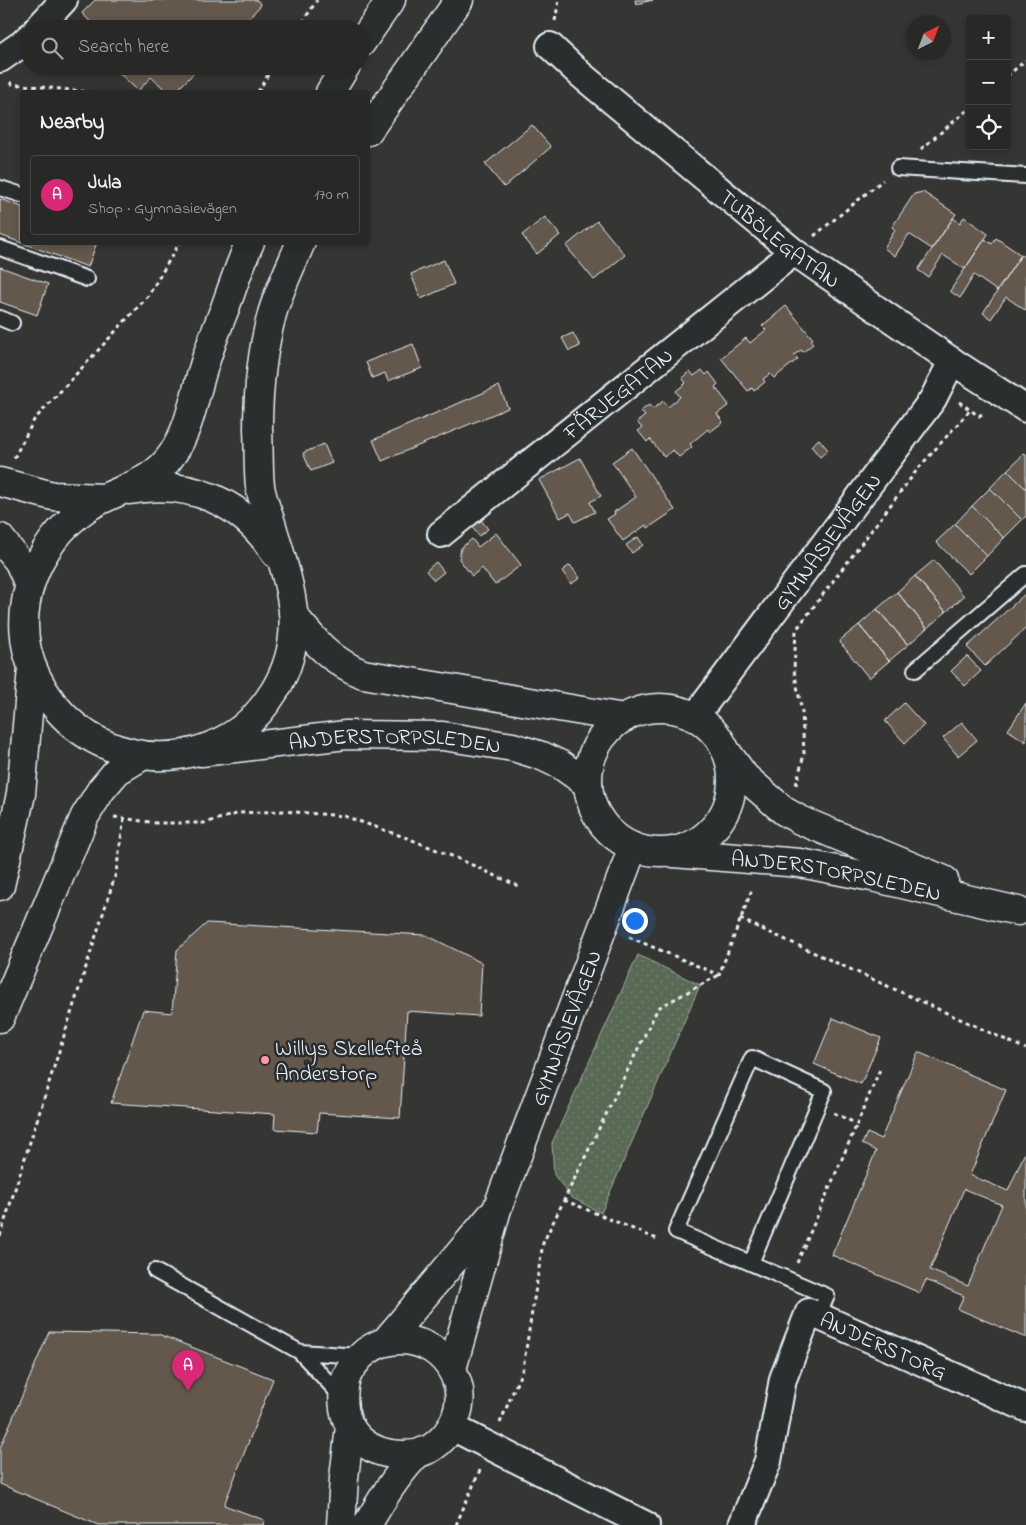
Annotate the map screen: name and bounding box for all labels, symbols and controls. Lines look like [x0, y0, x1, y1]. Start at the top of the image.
north arrow [906, 15, 951, 60]
map controls [966, 15, 1011, 150]
button: + [966, 15, 1011, 60]
search box [20, 20, 370, 75]
icon: search [38, 34, 66, 62]
text: Search here [78, 34, 169, 61]
button: − [966, 60, 1011, 105]
button: locate [966, 105, 1011, 150]
text: Nearby [40, 108, 104, 138]
text: Jula [88, 170, 122, 197]
text: A [52, 183, 62, 207]
text: 170 m [314, 183, 349, 207]
street label: TUBÖLEGATAN [711, 183, 845, 298]
text: Shop · Gymnasievägen [88, 197, 237, 221]
street label: FÄRJEGATAN [557, 341, 681, 450]
street label: GYMNASIEVÄGEN [767, 468, 891, 618]
street label: ANDERSTORPSLEDEN [287, 722, 503, 764]
street label: ANDERSTORPSLEDEN [730, 845, 944, 912]
your location [622, 908, 648, 934]
street label: GYMNASIEVÄGEN [524, 946, 612, 1111]
place label: Willys Skellefteå Anderstorp [275, 1034, 423, 1091]
marker: Willys Skellefteå Anderstorp [259, 1054, 271, 1066]
street label: ANDERSTORG [814, 1306, 951, 1390]
pin: A [172, 1350, 204, 1391]

